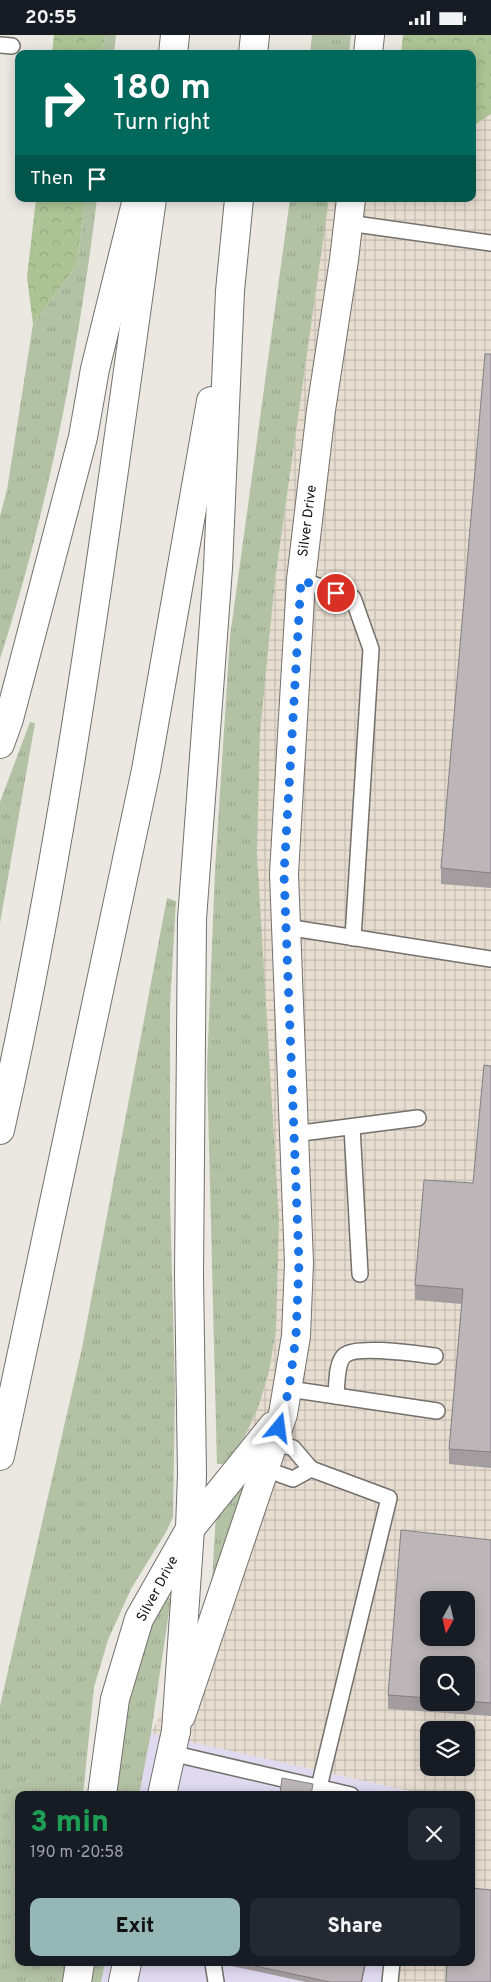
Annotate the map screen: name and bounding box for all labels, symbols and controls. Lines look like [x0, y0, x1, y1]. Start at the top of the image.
text: 20:55 [25, 6, 77, 30]
text: 180 m [113, 67, 211, 111]
icon: right [30, 70, 95, 135]
text: Turn right [113, 110, 210, 137]
icon: arrive [83, 165, 111, 193]
text: Then [30, 167, 73, 191]
street label: Silver Drive [295, 484, 321, 558]
pin [315, 572, 357, 614]
icon: arrive [322, 579, 350, 607]
position arrow [252, 1401, 304, 1453]
street label: Silver Drive [134, 1553, 182, 1625]
north arrow [420, 1591, 475, 1646]
map controls [420, 1591, 475, 1776]
button: search [420, 1656, 475, 1711]
button: layers [420, 1721, 475, 1776]
text: 3 min [30, 1805, 109, 1842]
button: close [408, 1808, 460, 1860]
text: 190 m · 20:58 [30, 1843, 124, 1863]
button: Exit [30, 1898, 240, 1956]
button: Share [250, 1898, 460, 1956]

